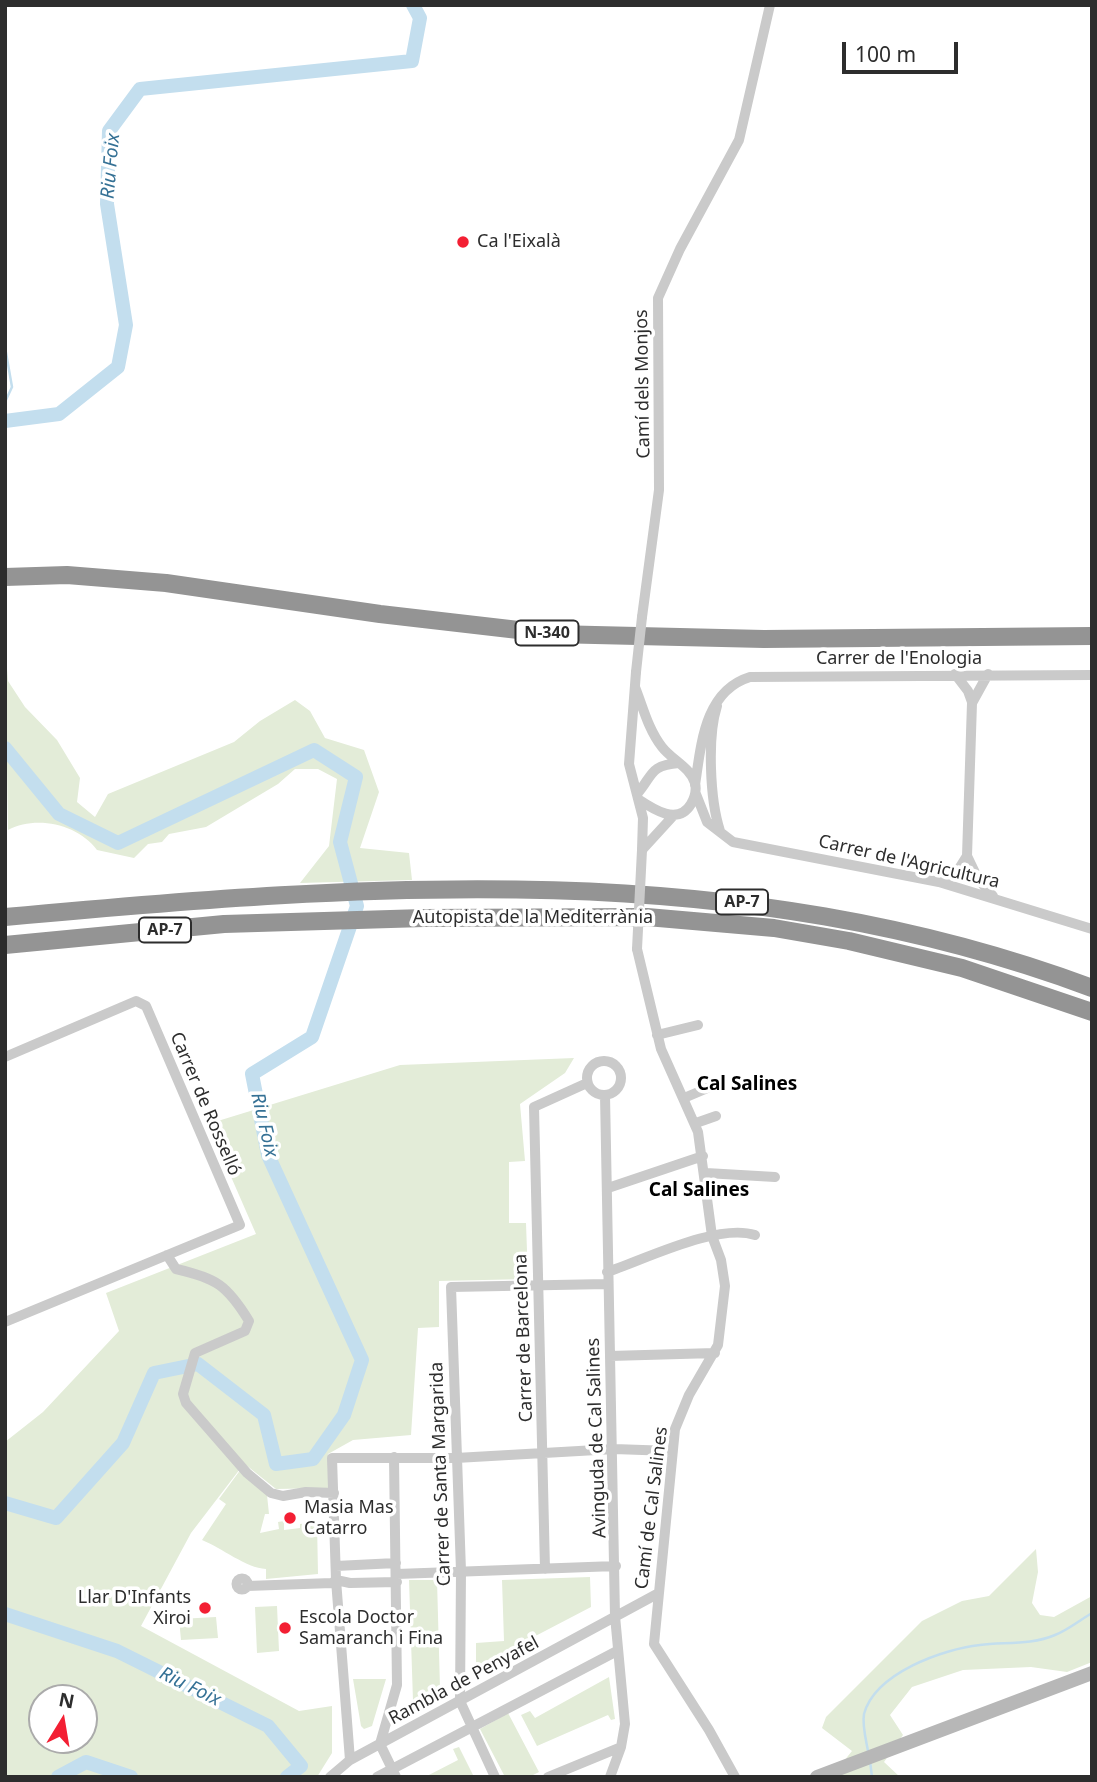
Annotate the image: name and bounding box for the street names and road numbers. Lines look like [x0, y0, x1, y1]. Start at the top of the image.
street label: Camí dels Monjos [631, 309, 655, 459]
road number: N-340 [516, 620, 578, 646]
street label: Carrer de l'Enologia [816, 648, 982, 670]
street label: Carrer de l'Agricultura [816, 831, 1002, 893]
road number: AP-7 [716, 890, 768, 914]
street label: Autopista de la Mediterrània [413, 907, 653, 929]
road number: AP-7 [139, 918, 191, 942]
street label: Carrer de Rosselló [165, 1029, 245, 1179]
street label: Carrer de Barcelona [510, 1253, 538, 1423]
street label: Avinguda de Cal Salines [583, 1338, 611, 1538]
street label: Carrer de Santa Margarida [426, 1361, 456, 1587]
street label: Camí de Cal Salines [631, 1426, 673, 1590]
street label: Rambla de Penyafel [385, 1632, 543, 1730]

